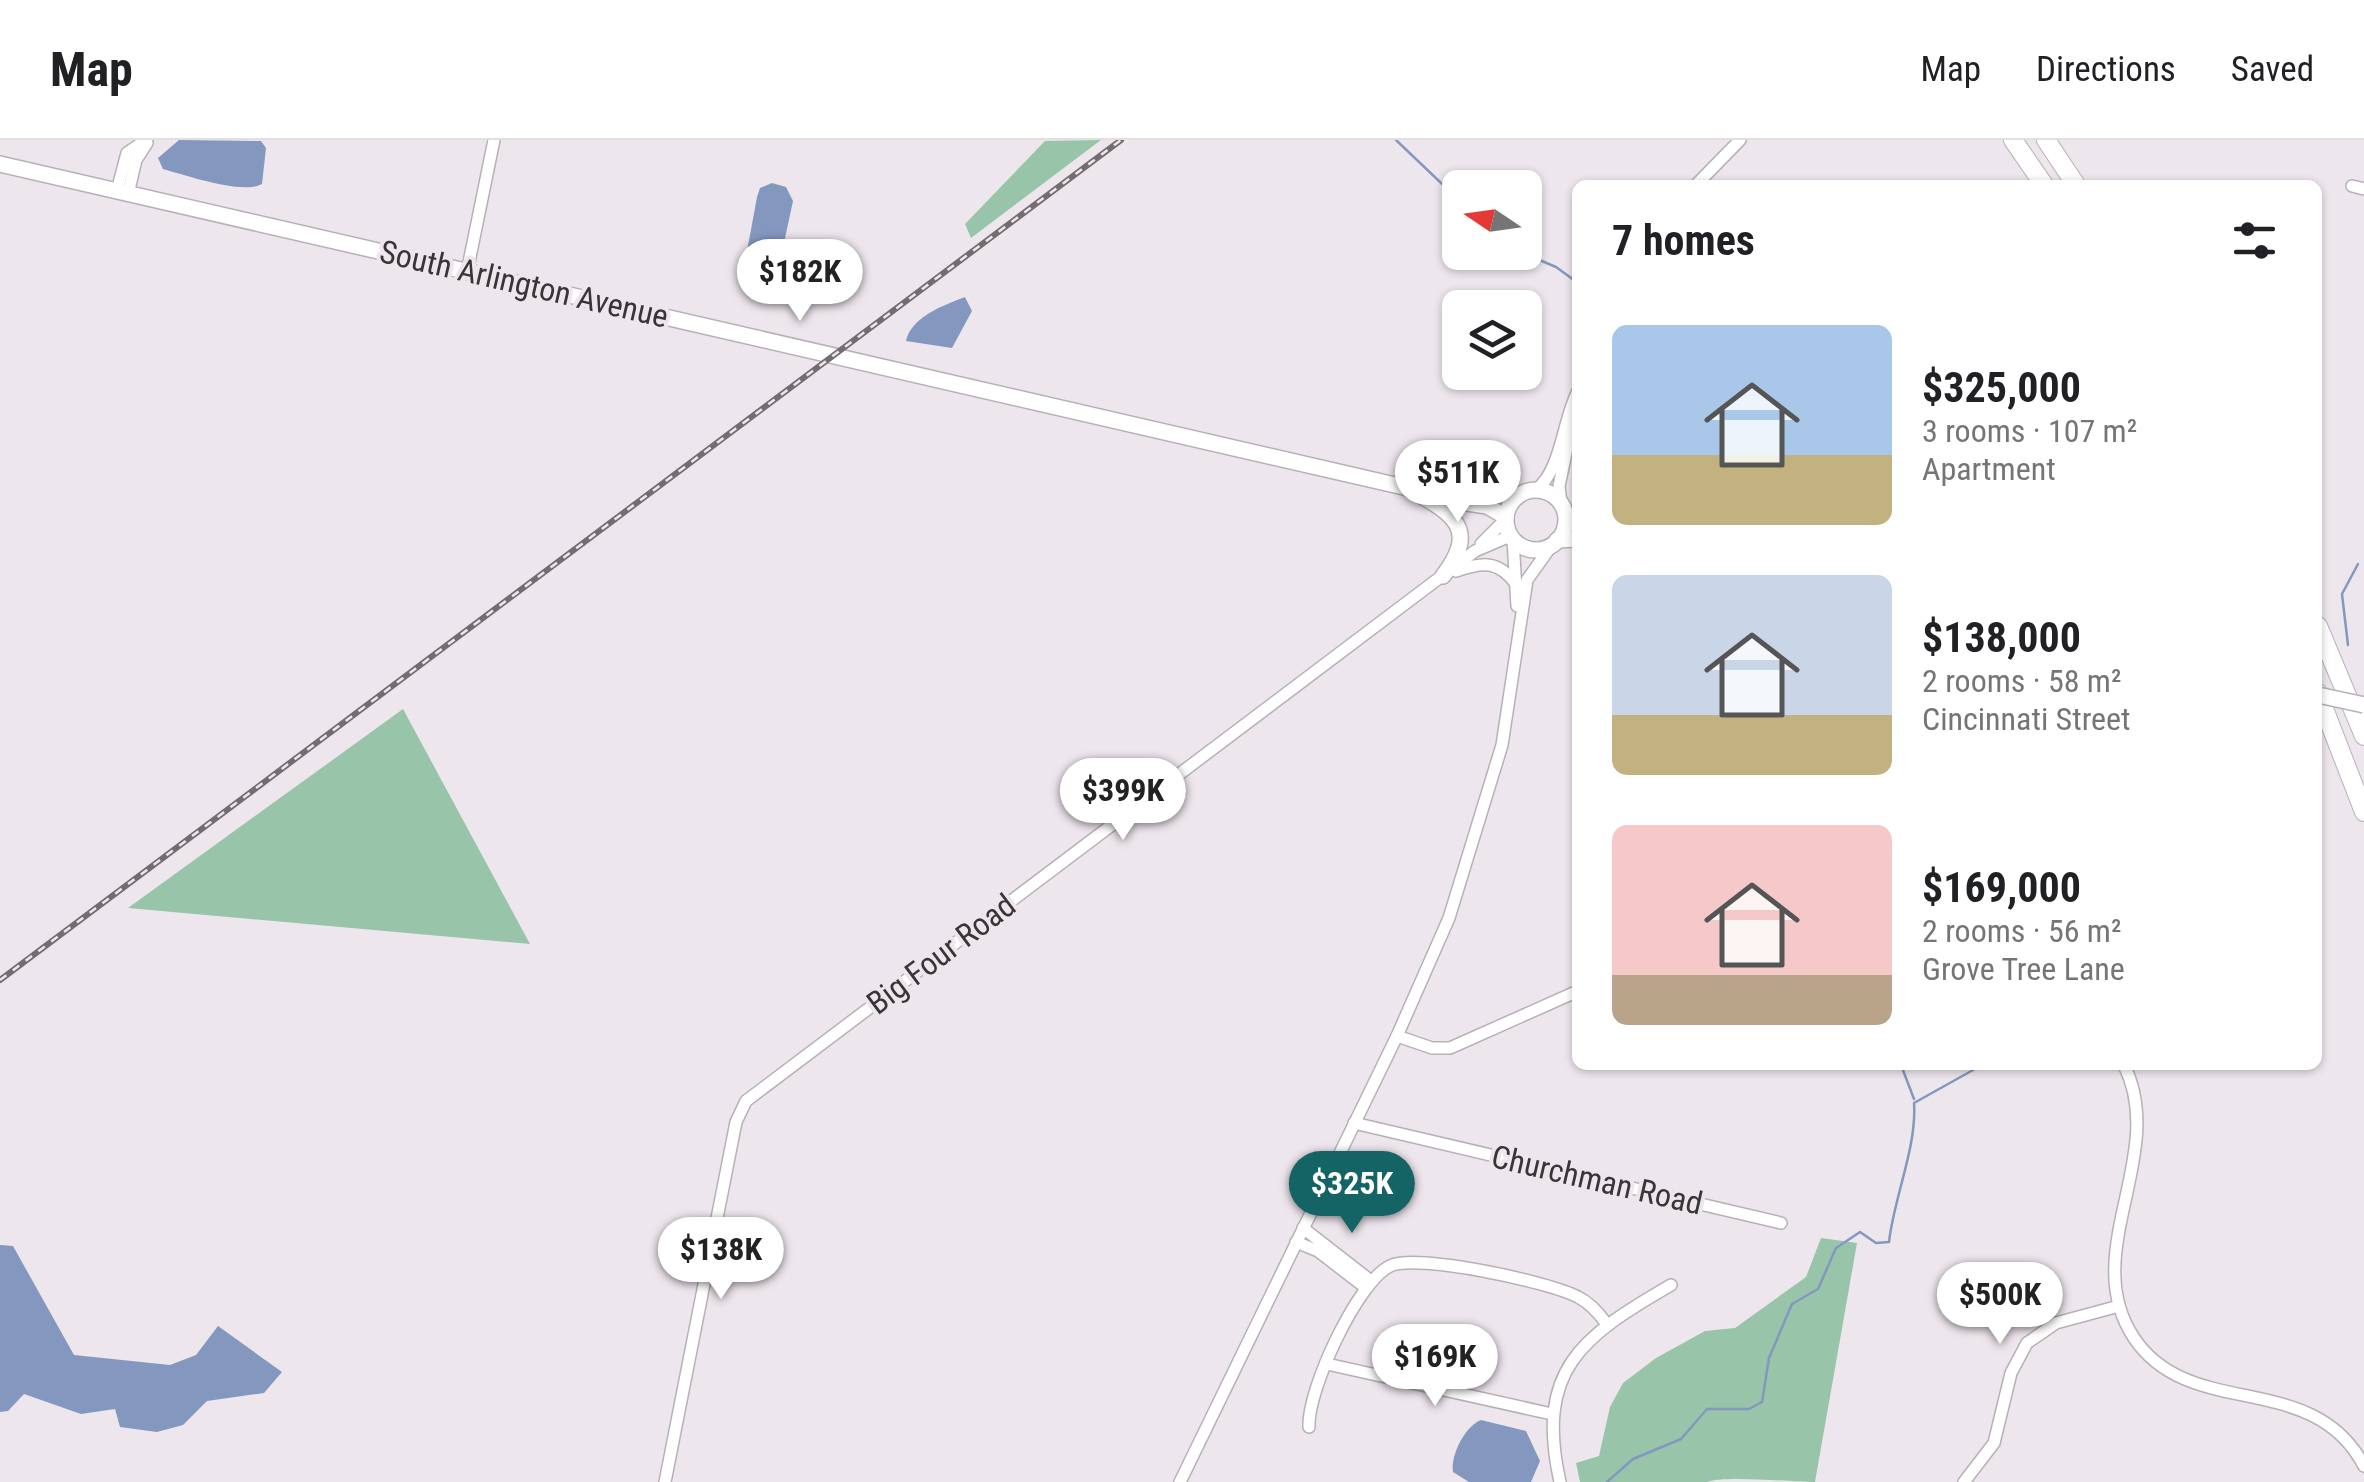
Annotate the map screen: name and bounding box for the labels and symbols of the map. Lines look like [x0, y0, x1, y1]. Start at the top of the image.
north arrow [1442, 170, 1542, 270]
street label: South Arlington Avenue [376, 232, 672, 336]
pin: $182K [730, 239, 870, 324]
pin: $511K [1388, 440, 1528, 525]
pin: $399K [1053, 758, 1193, 843]
street label: Big Four Road [859, 886, 1023, 1022]
street label: Churchman Road [1488, 1137, 1706, 1223]
pin: $325K [1282, 1151, 1422, 1236]
pin: $138K [651, 1217, 791, 1302]
pin: $500K [1930, 1262, 2070, 1347]
pin: $169K [1365, 1324, 1505, 1409]

